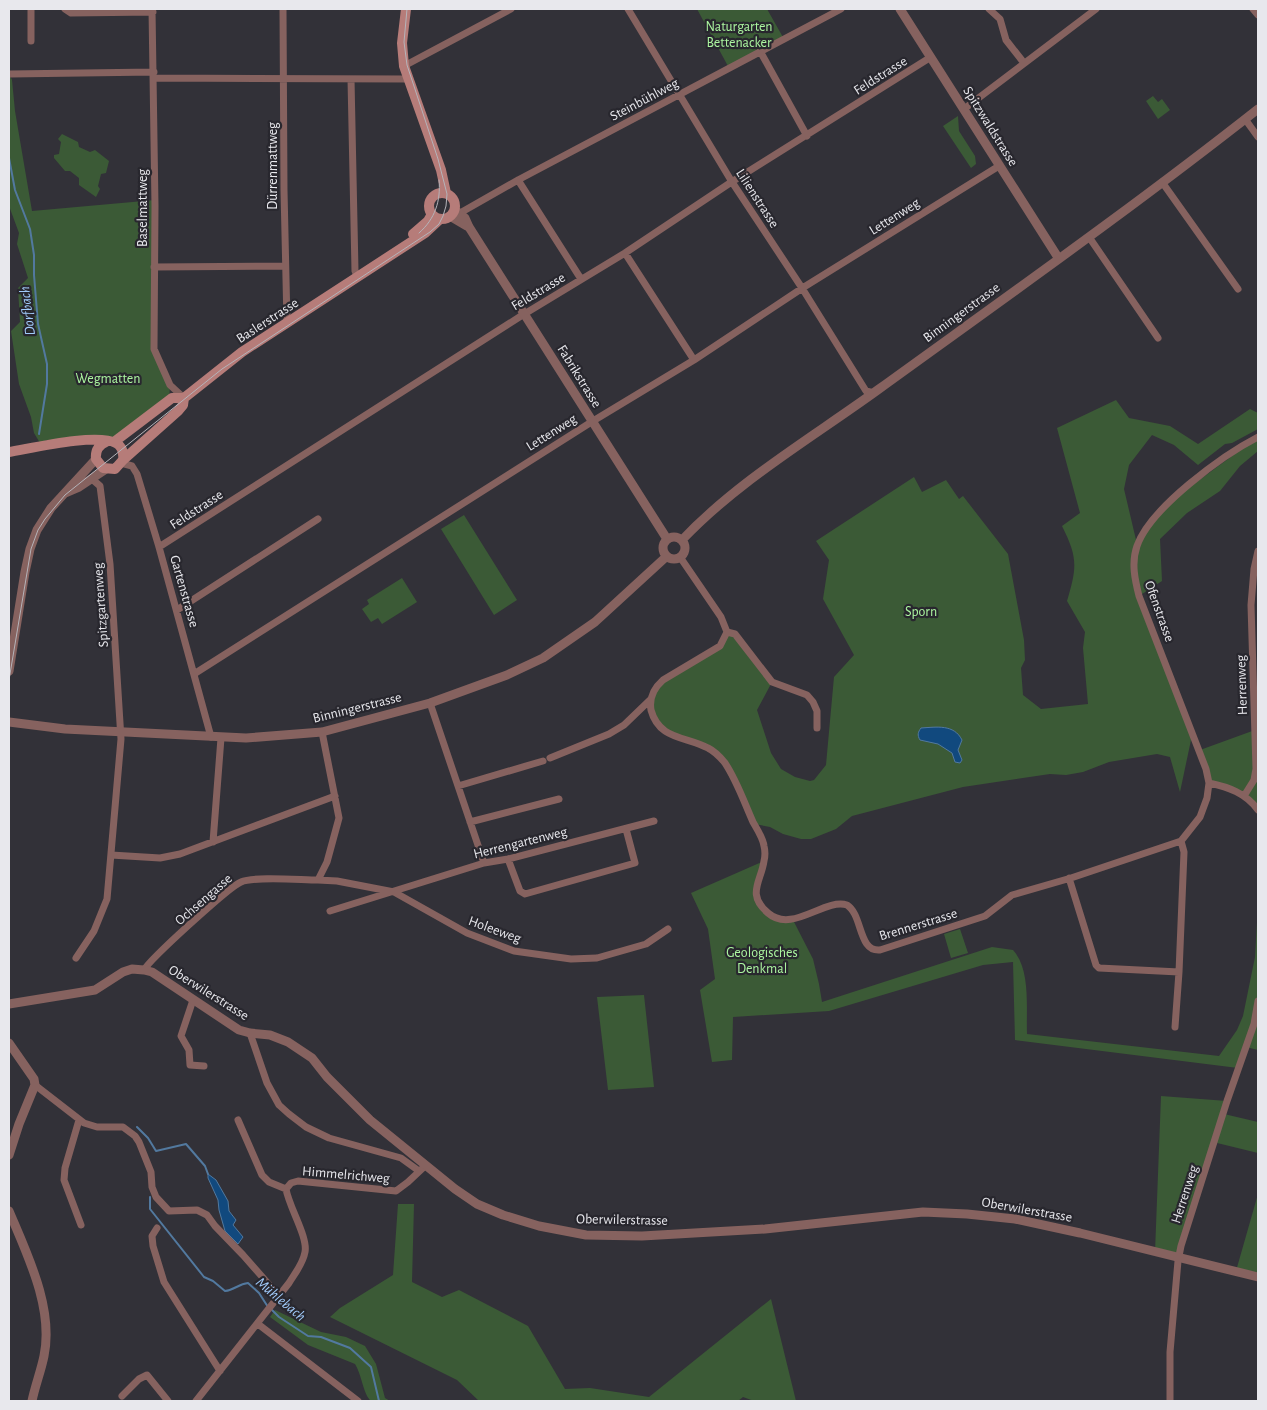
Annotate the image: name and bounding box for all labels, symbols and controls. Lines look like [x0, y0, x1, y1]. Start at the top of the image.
park label: Naturgarten Bettenacker [705, 20, 773, 50]
street label: Feldstrasse [851, 54, 910, 98]
street label: Steinbühlweg [608, 76, 681, 124]
street label: Spitzwaldstrasse [960, 84, 1020, 169]
street label: Dürrenmattweg [266, 122, 280, 210]
street label: Lilienstrasse [733, 167, 781, 230]
street label: Baselmattweg [136, 169, 150, 247]
street label: Lettenweg [867, 196, 922, 238]
street label: Feldstrasse [509, 270, 568, 313]
street label: Binningerstrasse [921, 280, 1002, 345]
water label: Dorfbach [17, 285, 38, 337]
street label: Baslerstrasse [234, 296, 301, 346]
street label: Fabrikstrasse [554, 343, 604, 410]
park label: Wegmatten [75, 372, 141, 386]
street label: Lettenweg [524, 412, 579, 454]
street label: Feldstrasse [168, 488, 226, 532]
street label: Gartenstrasse [167, 554, 201, 629]
street label: Spitzgartenweg [91, 562, 111, 648]
street label: Ofenstrasse [1142, 579, 1177, 644]
park label: Sporn [905, 605, 937, 619]
street label: Herrenweg [1234, 654, 1250, 715]
street label: Binningerstrasse [311, 690, 403, 726]
street label: Herrengartenweg [472, 825, 569, 861]
street label: Ochsengasse [173, 871, 235, 928]
street label: Brennerstrasse [878, 906, 959, 943]
street label: Holeeweg [466, 914, 523, 946]
park label: Geologisches Denkmal [726, 946, 798, 976]
street label: Oberwilerstrasse [166, 963, 251, 1023]
street label: Herrenweg [1169, 1163, 1201, 1225]
street label: Himmelrichweg [302, 1164, 390, 1186]
street label: Oberwilerstrasse [980, 1195, 1073, 1225]
street label: Oberwilerstrasse [576, 1212, 668, 1228]
water label: Mühlebach [253, 1274, 308, 1324]

